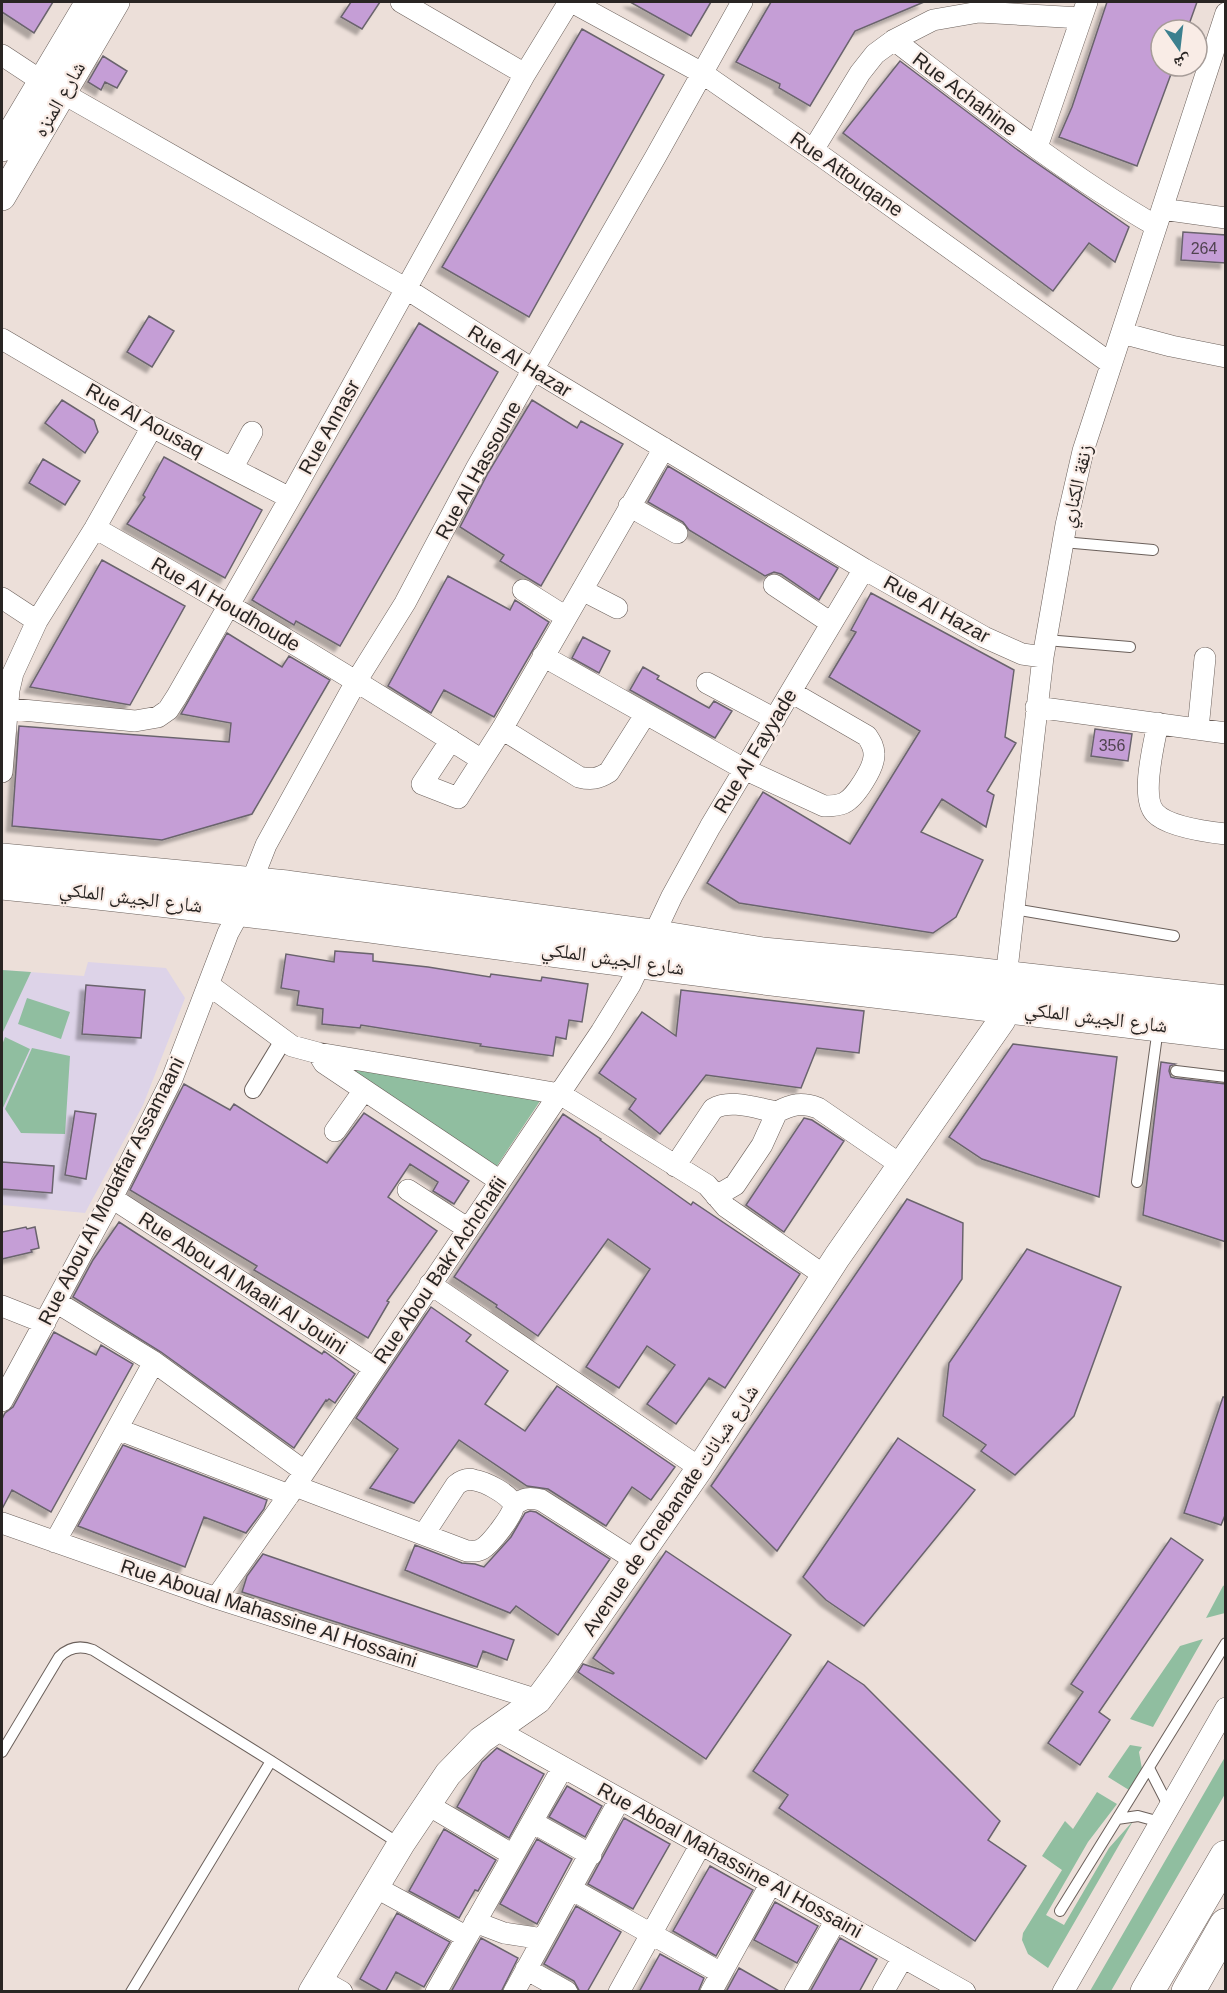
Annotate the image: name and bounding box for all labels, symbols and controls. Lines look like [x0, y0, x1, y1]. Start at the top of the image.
north arrow [1149, 18, 1209, 78]
street label: Rue Achahine [909, 48, 1021, 140]
text: ش [1172, 51, 1193, 72]
street label: شارع المنزه [29, 58, 91, 141]
street label: Rue Attouqane [786, 127, 908, 221]
house number: 264 [1191, 240, 1217, 257]
street label: Rue Al Hazar [464, 320, 576, 402]
street label: Rue Annasr [294, 376, 364, 478]
street label: Rue Al Aousaq [82, 379, 208, 461]
street label: Rue Al Hassoune [431, 397, 525, 543]
street label: زنقة الكناري [1056, 442, 1101, 531]
street label: Rue Al Houdhoude [148, 552, 304, 656]
street label: Rue Al Hazar [880, 571, 994, 647]
street label: Rue Al Fayyade [709, 685, 801, 817]
house number: 356 [1099, 737, 1125, 754]
street label: شارع الجيش الملكي [58, 877, 204, 922]
street label: شارع الجيش الملكي [539, 937, 686, 984]
street label: شارع الجيش الملكي [1023, 997, 1169, 1042]
street label: Rue Abou Al Modaffar Assamaani [34, 1053, 188, 1329]
street label: Rue Abou Bakr Achchafii [369, 1173, 511, 1367]
street label: Rue Abou Al Maali Al Jouini [135, 1207, 351, 1359]
street label: Avenue de Chebanate شارع شبانات [578, 1380, 764, 1641]
street label: Rue Aboual Mahassine Al Hossaini [118, 1555, 420, 1671]
street label: Rue Aboal Mahassine Al Hossaini [594, 1778, 866, 1942]

